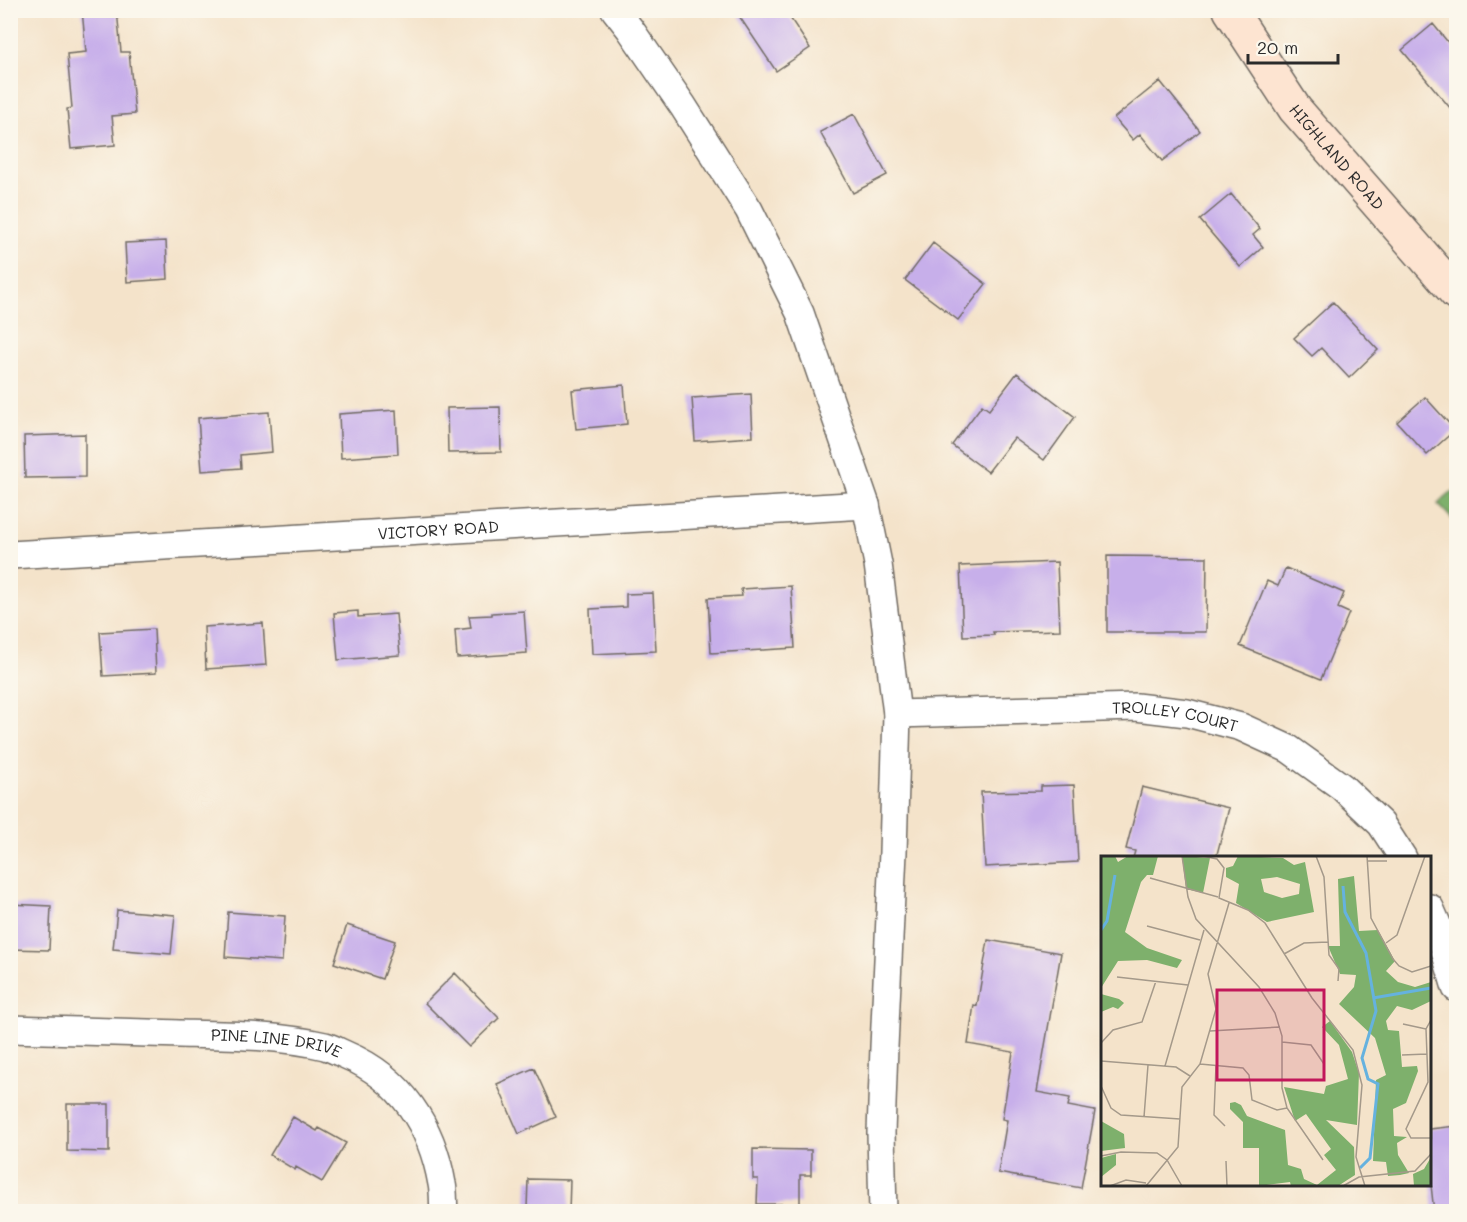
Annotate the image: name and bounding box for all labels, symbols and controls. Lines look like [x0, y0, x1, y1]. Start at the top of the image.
scale bar [1248, 27, 1338, 65]
text: 20 m [1257, 35, 1298, 59]
street label: HIGHLAND ROAD [1285, 99, 1389, 214]
street label: VICTORY ROAD [377, 515, 499, 544]
street label: TROLLEY COURT [1112, 696, 1240, 736]
inset map [1101, 856, 1431, 1186]
street label: PINE LINE DRIVE [211, 1024, 346, 1062]

